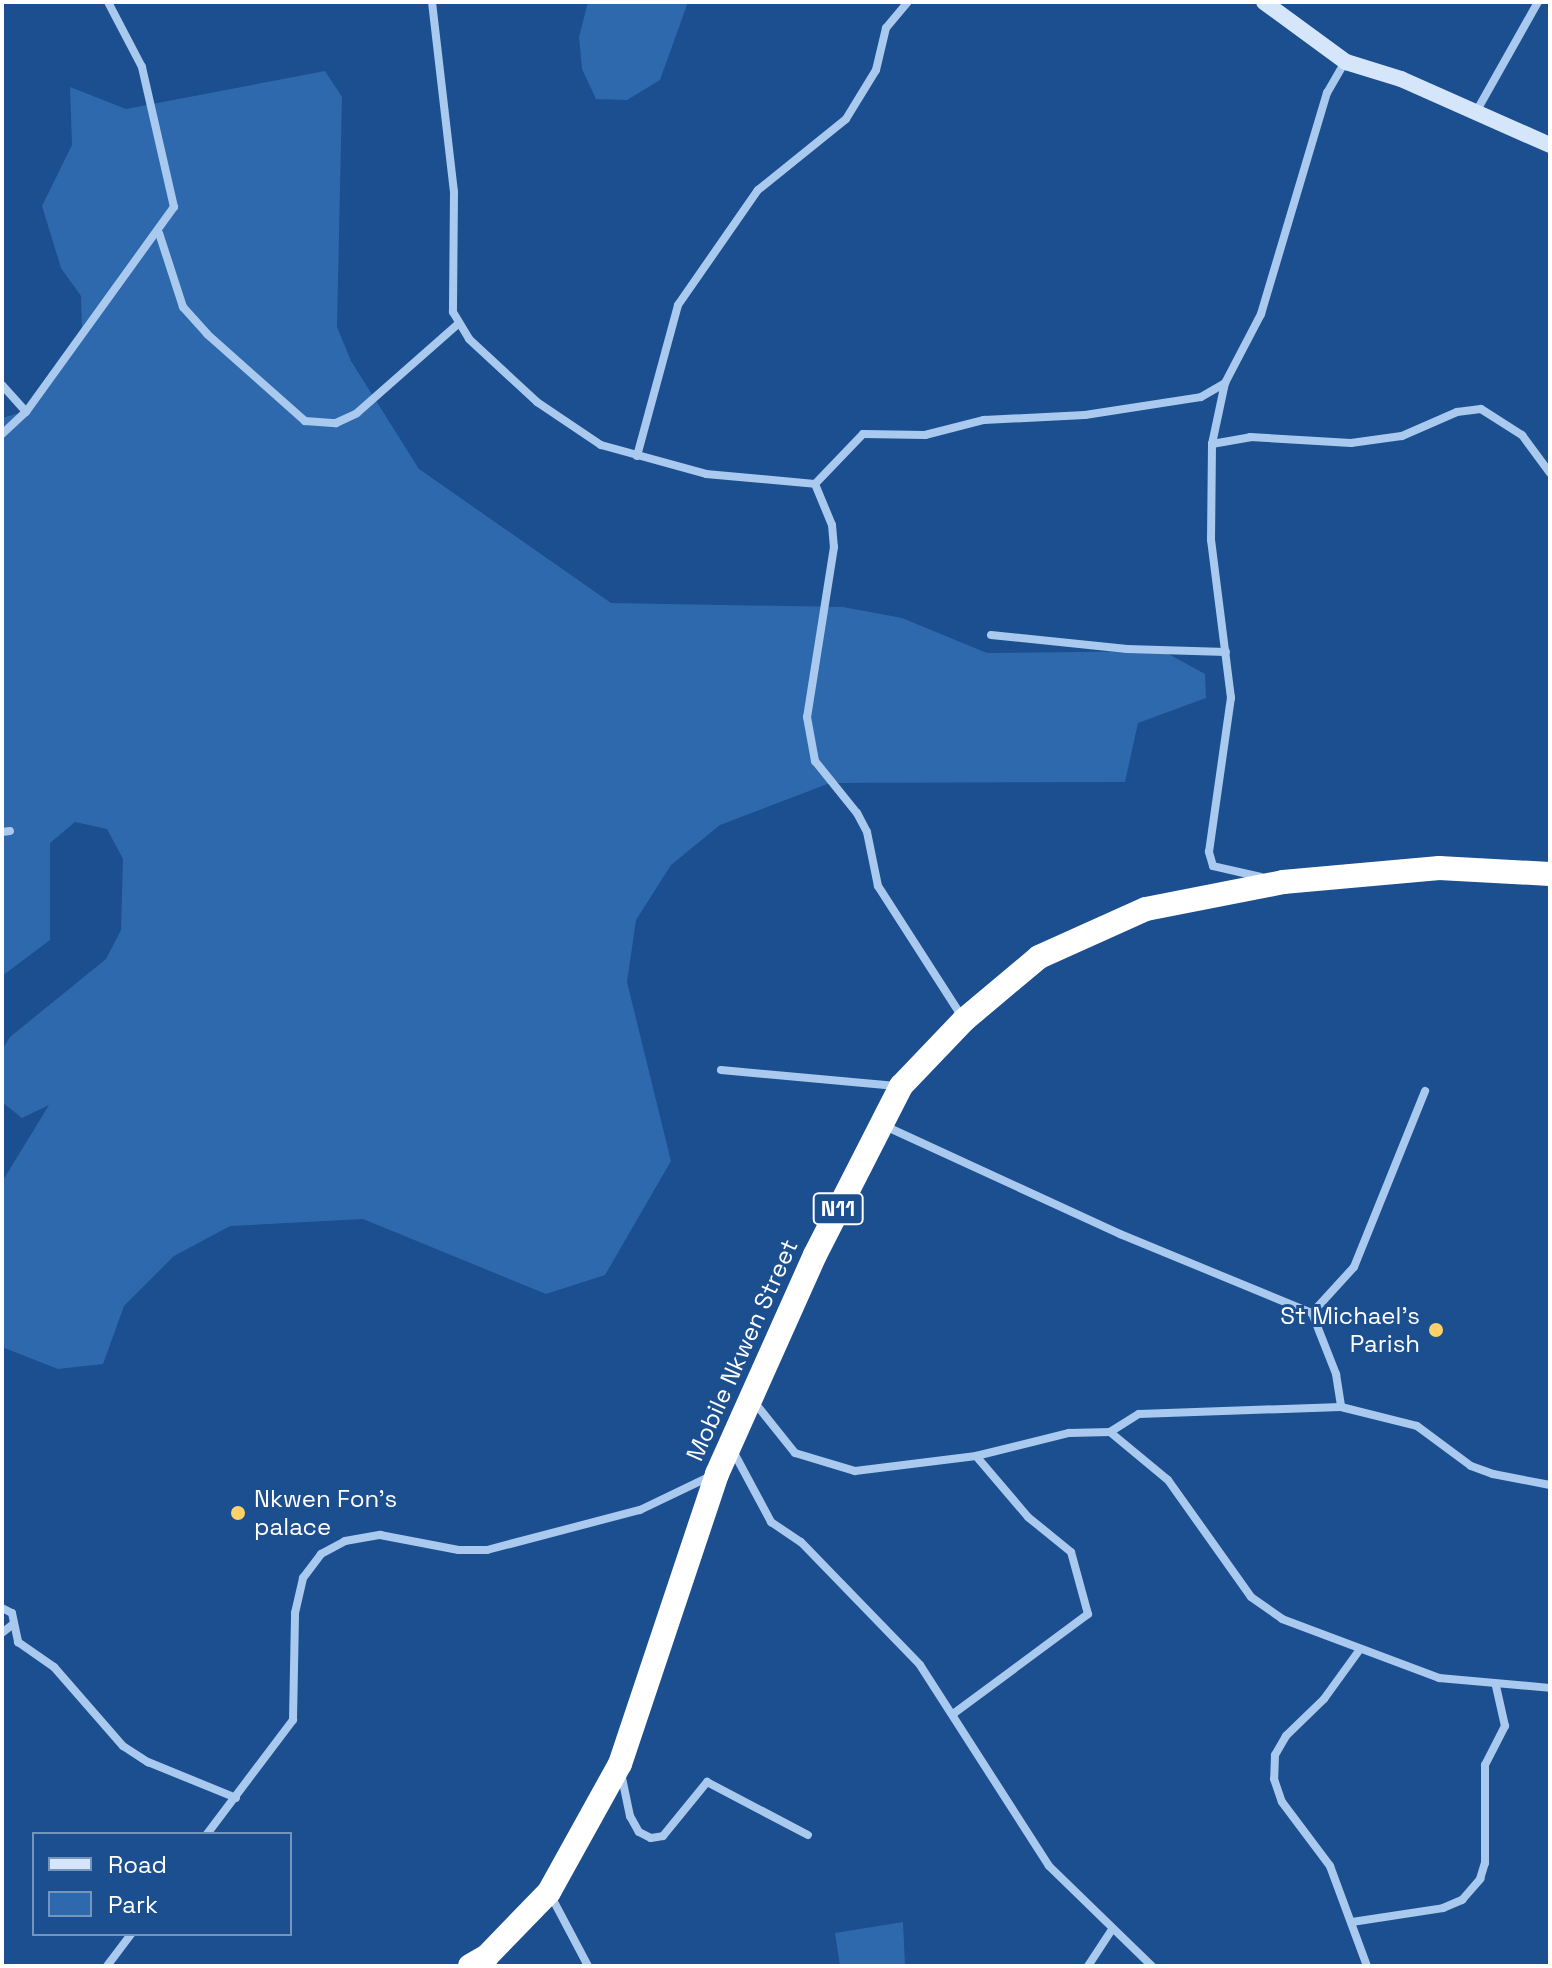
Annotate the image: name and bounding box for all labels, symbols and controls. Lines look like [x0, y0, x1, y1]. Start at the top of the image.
road number: N11 [812, 1191, 864, 1227]
street label: Mobile Nkwen Street [680, 1235, 804, 1465]
place label: St Michael's Parish [1280, 1302, 1420, 1358]
marker: St Michael's Parish [1427, 1321, 1445, 1339]
place label: Nkwen Fon's palace [254, 1485, 397, 1541]
marker: Nkwen Fon's palace [229, 1504, 247, 1522]
legend [32, 1832, 292, 1936]
text: Road [108, 1849, 167, 1880]
text: Park [108, 1889, 158, 1920]

